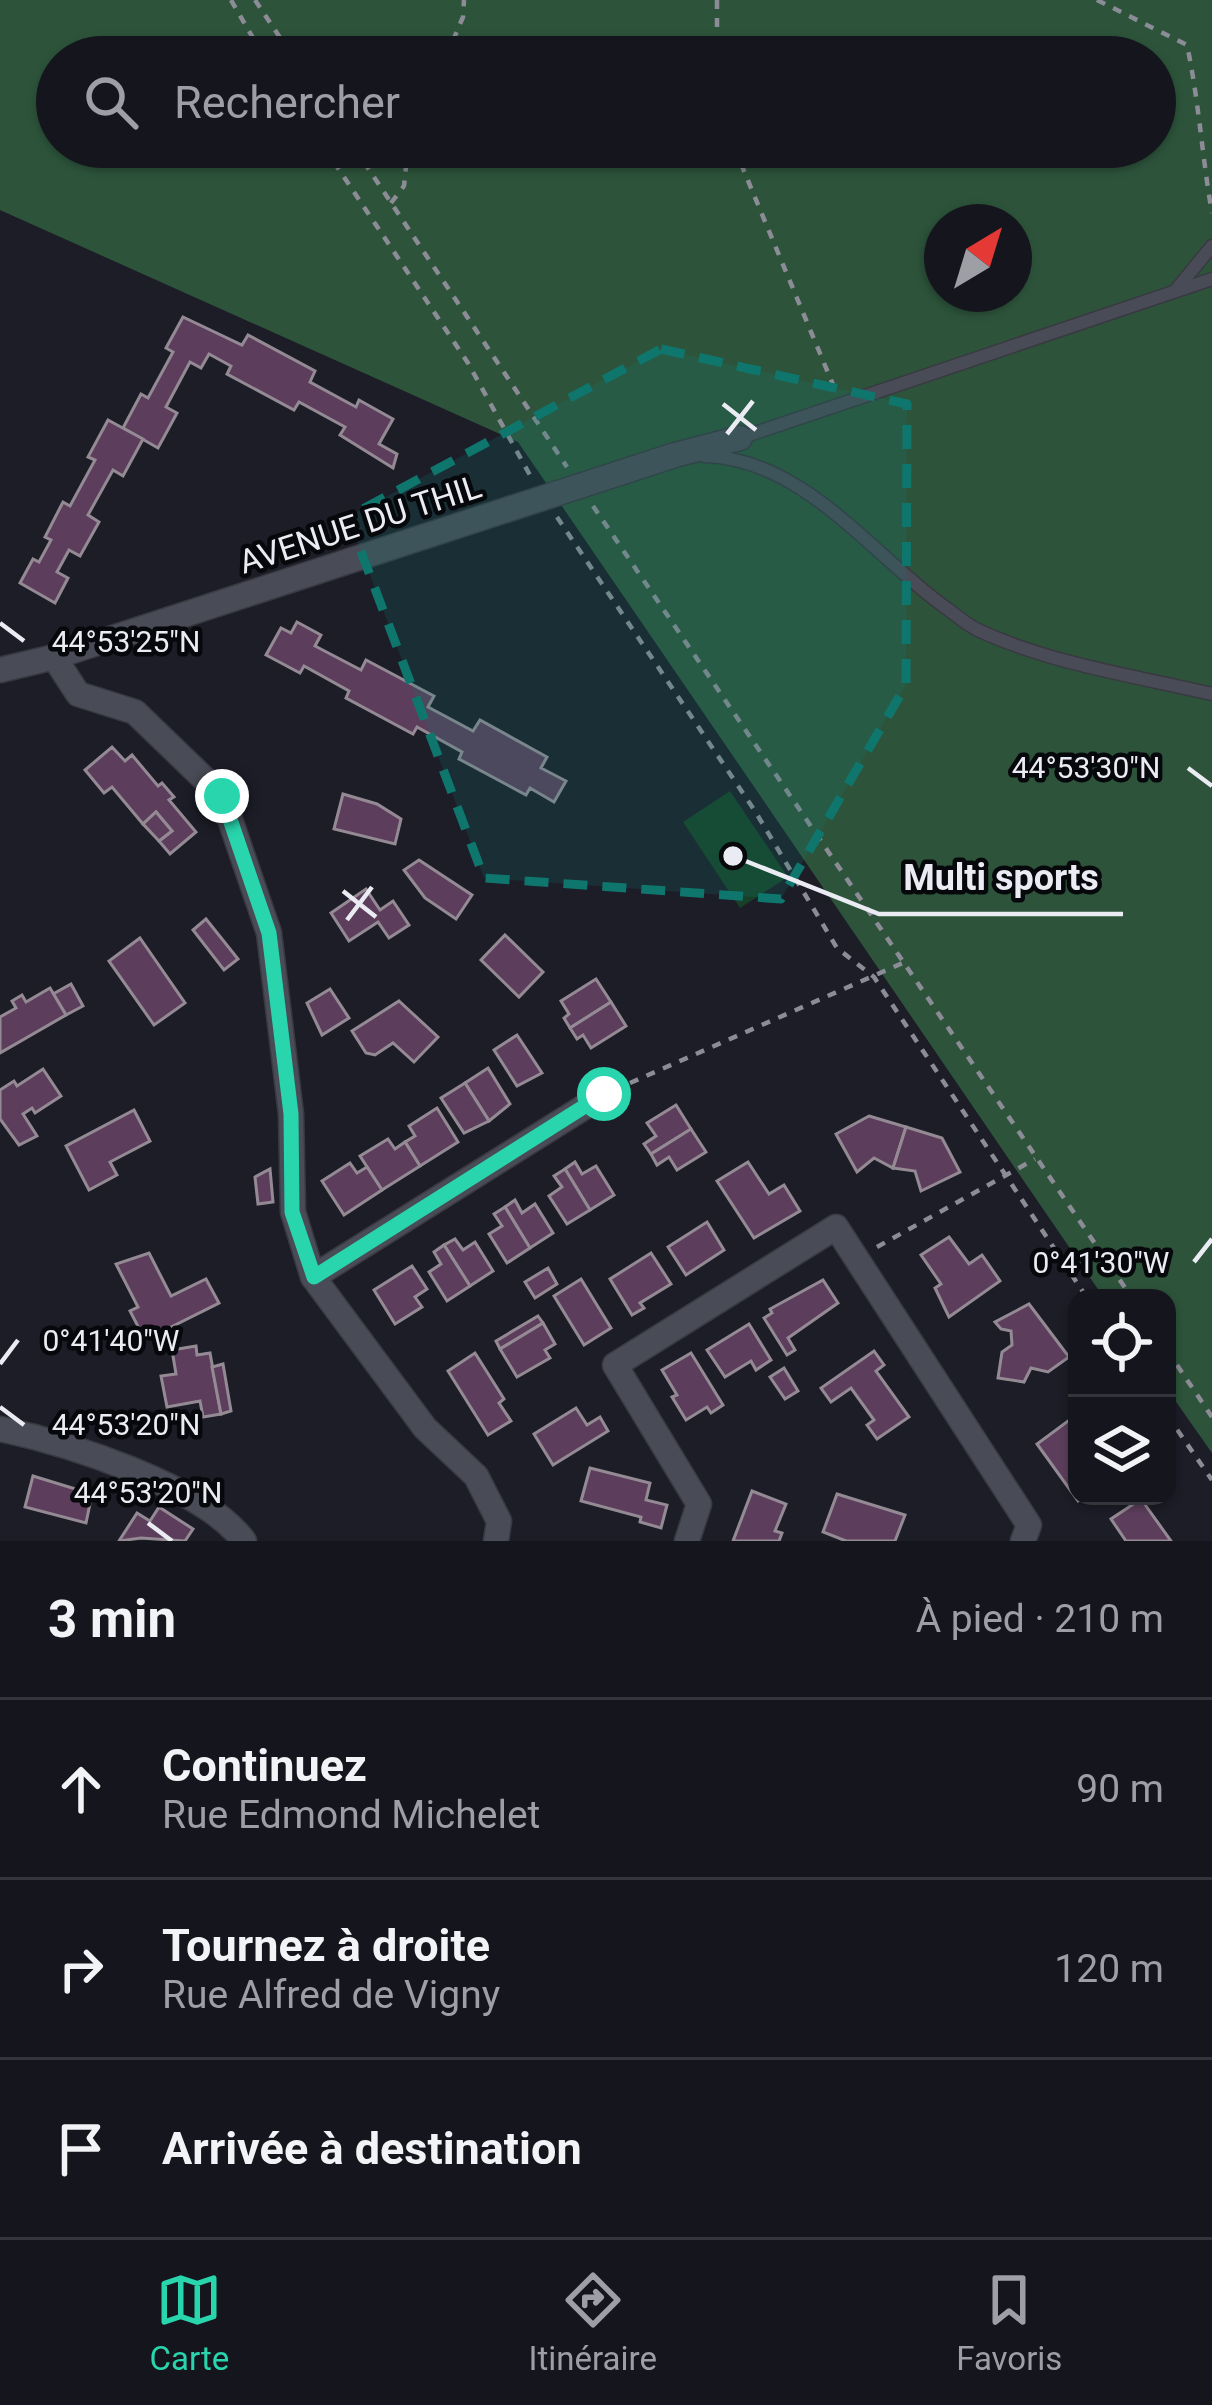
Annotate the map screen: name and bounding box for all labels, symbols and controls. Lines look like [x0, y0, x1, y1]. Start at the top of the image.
search box [36, 36, 1176, 168]
icon: search [78, 69, 144, 135]
text: Rechercher [174, 76, 400, 129]
north arrow [924, 204, 1032, 312]
street label: AVENUE DU THIL [234, 466, 486, 582]
text: 44°53'25"N [52, 624, 200, 659]
text: 44°53'30"N [1012, 750, 1160, 785]
route end [195, 769, 249, 823]
callout: Multi sports [879, 842, 1123, 914]
text: Multi sports [903, 857, 1099, 899]
route start [577, 1067, 631, 1121]
text: 0°41'30"W [1033, 1245, 1169, 1280]
map controls [1068, 1289, 1176, 1505]
button: locate [1068, 1289, 1176, 1397]
text: 0°41'40"W [43, 1323, 179, 1358]
button: layers [1068, 1397, 1176, 1505]
text: 44°53'20"N [52, 1407, 200, 1442]
text: 44°53'20"N [74, 1475, 222, 1510]
text: 3 min [48, 1590, 176, 1649]
text: À pied · 210 m [916, 1596, 1164, 1642]
text: Continuez [162, 1739, 367, 1792]
icon: ahead [48, 1756, 114, 1822]
text: 90 m [1076, 1766, 1164, 1812]
text: Rue Edmond Michelet [162, 1792, 540, 1838]
text: Tournez à droite [162, 1919, 490, 1972]
icon: right [48, 1936, 114, 2002]
text: 120 m [1054, 1946, 1164, 1992]
text: Rue Alfred de Vigny [162, 1972, 500, 2018]
icon: arrive [48, 2116, 114, 2182]
text: Arrivée à destination [162, 2122, 582, 2175]
tab: Carte [150, 2267, 229, 2378]
tab: Itinéraire [529, 2267, 657, 2378]
tab: Favoris [956, 2267, 1062, 2378]

